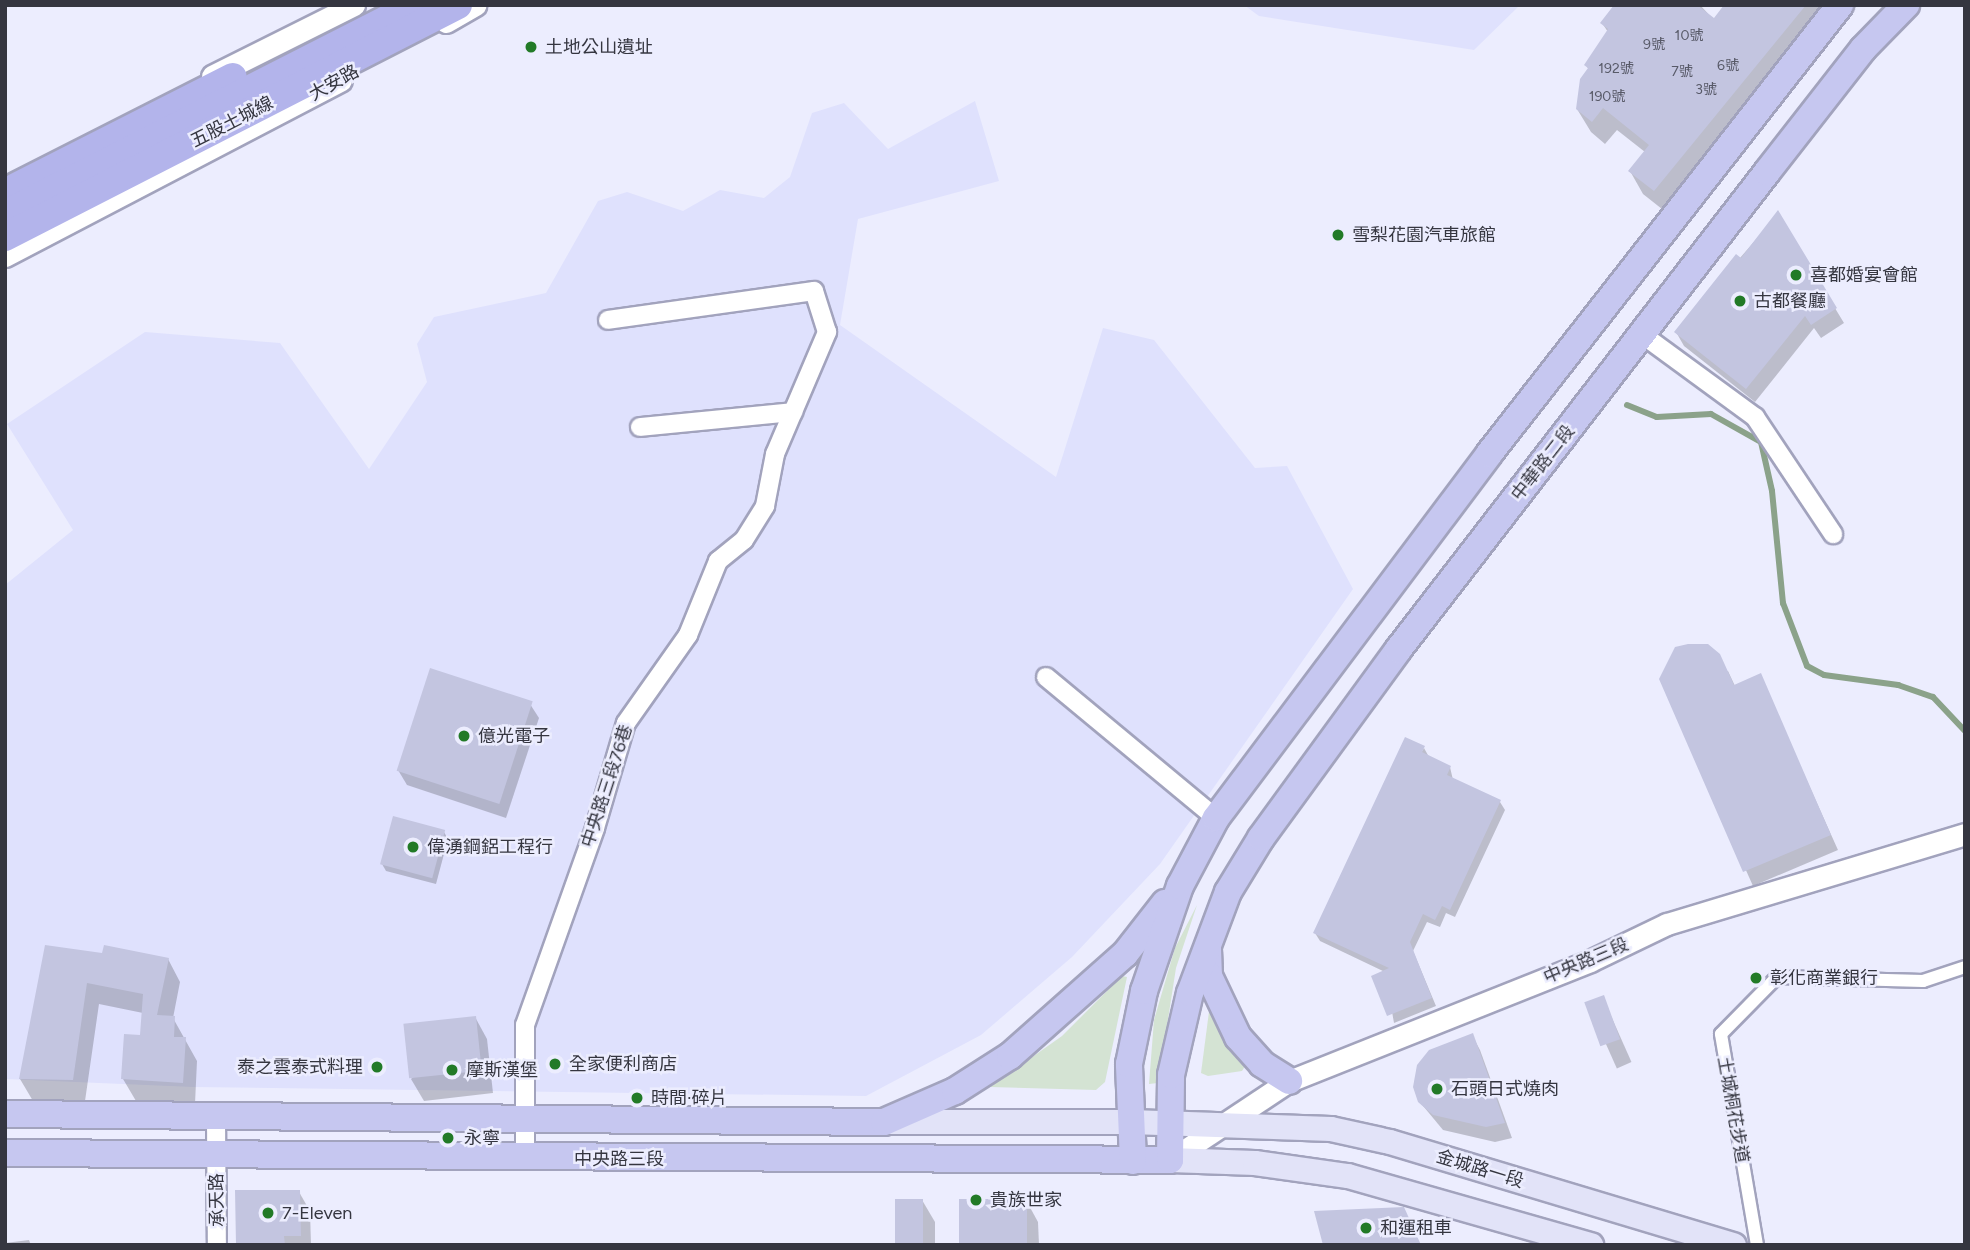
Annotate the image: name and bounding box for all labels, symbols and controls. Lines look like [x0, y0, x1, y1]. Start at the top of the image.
house number: 10號 [1675, 28, 1703, 44]
place label: 土地公山遺址 [545, 36, 653, 58]
house number: 9號 [1643, 37, 1665, 53]
marker: 土地公山遺址 [523, 39, 539, 55]
house number: 6號 [1717, 58, 1739, 74]
street label: 大安路 [305, 60, 363, 106]
house number: 192號 [1598, 61, 1634, 77]
house number: 7號 [1671, 64, 1693, 80]
house number: 3號 [1695, 82, 1717, 98]
house number: 190號 [1589, 89, 1625, 105]
street label: 五股土城線 [187, 92, 277, 152]
place label: 雪梨花園汽車旅館 [1352, 224, 1496, 246]
marker: 雪梨花園汽車旅館 [1330, 227, 1346, 243]
place label: 喜都婚宴會館 [1810, 264, 1918, 286]
marker: 喜都婚宴會館 [1788, 267, 1804, 283]
place label: 古都餐廳 [1754, 290, 1826, 312]
marker: 古都餐廳 [1732, 293, 1748, 309]
street label: 中華路二段 [1507, 421, 1579, 505]
street label: 中央路三段76巷 [577, 722, 637, 850]
place label: 億光電子 [478, 725, 550, 747]
marker: 億光電子 [456, 728, 472, 744]
place label: 偉湧鋼鋁工程行 [427, 836, 553, 858]
marker: 偉湧鋼鋁工程行 [405, 839, 421, 855]
street label: 中央路三段 [1540, 933, 1632, 989]
place label: 彰化商業銀行 [1770, 967, 1878, 989]
marker: 彰化商業銀行 [1748, 970, 1764, 986]
place label: 全家便利商店 [569, 1053, 677, 1075]
street label: 土城桐花步道 [1713, 1055, 1753, 1165]
place label: 泰之雲泰式料理 [237, 1056, 363, 1078]
marker: 全家便利商店 [547, 1056, 563, 1072]
marker: 泰之雲泰式料理 [369, 1059, 385, 1075]
place label: 摩斯漢堡 [466, 1059, 538, 1081]
marker: 摩斯漢堡 [444, 1062, 460, 1078]
place label: 石頭日式燒肉 [1451, 1078, 1559, 1100]
marker: 石頭日式燒肉 [1429, 1081, 1445, 1097]
place label: 時間·碎片 [651, 1087, 728, 1109]
marker: 時間·碎片 [629, 1090, 645, 1106]
place label: 永寧 [464, 1127, 500, 1149]
marker: 永寧 [438, 1128, 458, 1148]
street label: 金城路一段 [1434, 1146, 1526, 1192]
street label: 中央路三段 [574, 1148, 664, 1170]
street label: 承天路 [206, 1173, 228, 1227]
place label: 貴族世家 [990, 1189, 1062, 1211]
marker: 貴族世家 [968, 1192, 984, 1208]
place label: 7-Eleven [282, 1202, 352, 1224]
marker: 7-Eleven [260, 1205, 276, 1221]
place label: 和運租車 [1380, 1217, 1452, 1239]
marker: 和運租車 [1358, 1220, 1374, 1236]

